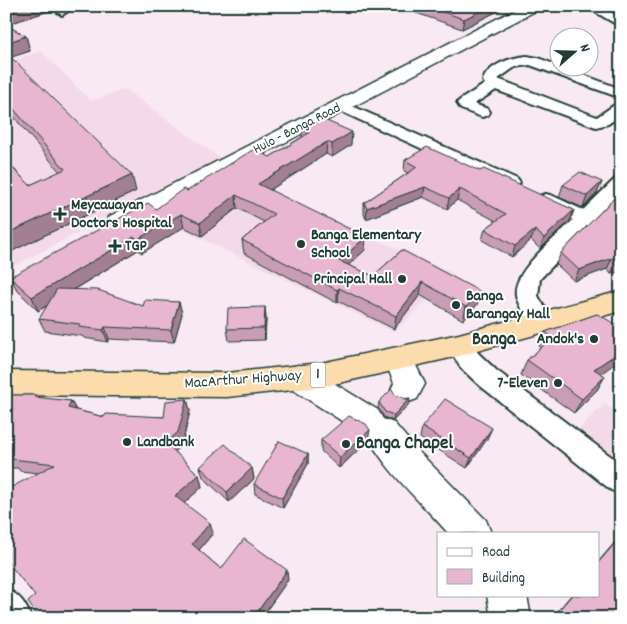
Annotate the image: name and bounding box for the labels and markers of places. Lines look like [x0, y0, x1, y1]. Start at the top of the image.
place label: Meycauayan Doctors Hospital [71, 194, 172, 235]
marker: Meycauayan Doctors Hospital [53, 207, 67, 221]
place label: Banga Elementary School [311, 224, 423, 265]
place label: TGP [125, 235, 147, 258]
marker: Banga Elementary School [295, 238, 307, 250]
marker: TGP [109, 240, 121, 252]
place label: Principal Hall [313, 268, 392, 291]
marker: Principal Hall [396, 273, 408, 285]
place label: Banga Barangay Hall [466, 285, 550, 326]
marker: Banga Barangay Hall [450, 299, 462, 311]
place label: Andok's [537, 328, 584, 351]
marker: Andok's [588, 333, 600, 345]
place label: 7-Eleven [497, 372, 548, 395]
marker: 7-Eleven [552, 377, 564, 389]
place label: Landbank [137, 431, 195, 454]
place label: Banga Chapel [356, 431, 453, 458]
marker: Landbank [121, 436, 133, 448]
marker: Banga Chapel [340, 438, 352, 450]

